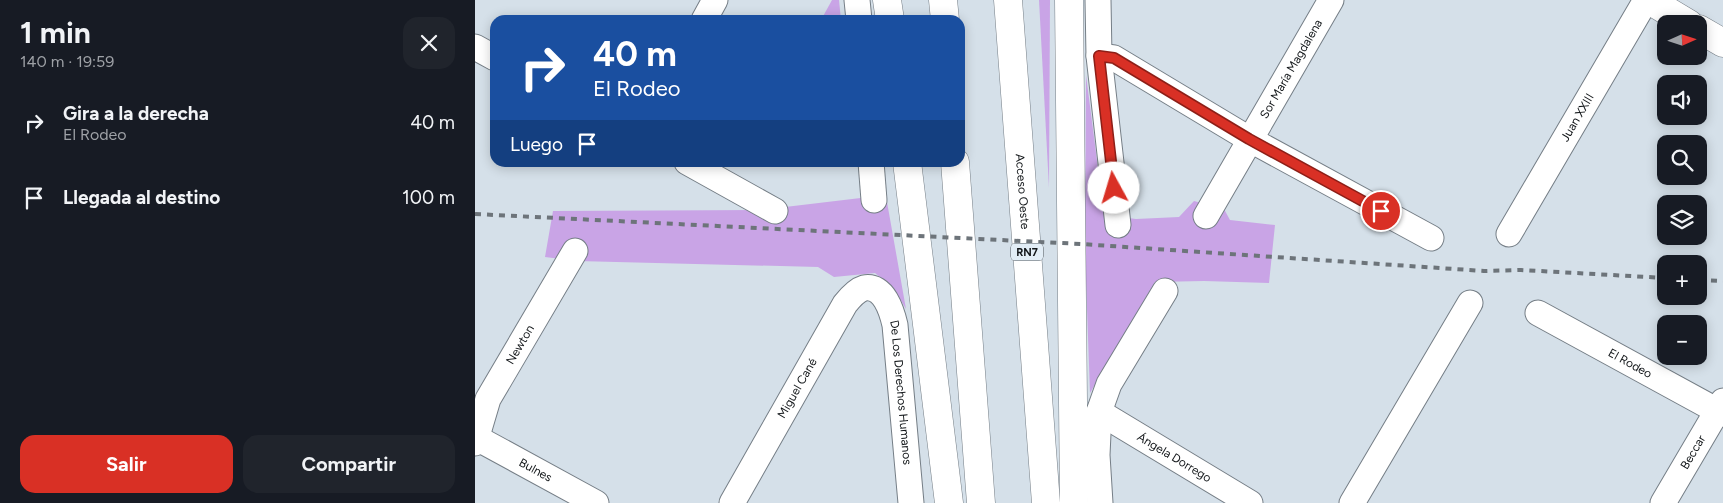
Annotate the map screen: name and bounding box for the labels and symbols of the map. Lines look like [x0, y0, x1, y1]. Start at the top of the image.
north arrow [1657, 15, 1707, 65]
street label: Sor María Magdalena [1257, 17, 1325, 121]
street label: Juan XXIII [1558, 91, 1597, 144]
street label: Acceso Oeste [1013, 153, 1032, 230]
position arrow [1087, 161, 1139, 213]
pin [1360, 190, 1402, 232]
road number: RN7 [1011, 243, 1043, 260]
street label: De Los Derechos Humanos [887, 319, 915, 466]
street label: Newton [503, 322, 537, 367]
street label: El Rodeo [1606, 346, 1655, 381]
street label: Miguel Cané [775, 355, 820, 421]
street label: Ángela Dorrego [1135, 430, 1214, 485]
street label: Beccar [1677, 433, 1708, 472]
street label: Bulnes [517, 455, 555, 485]

